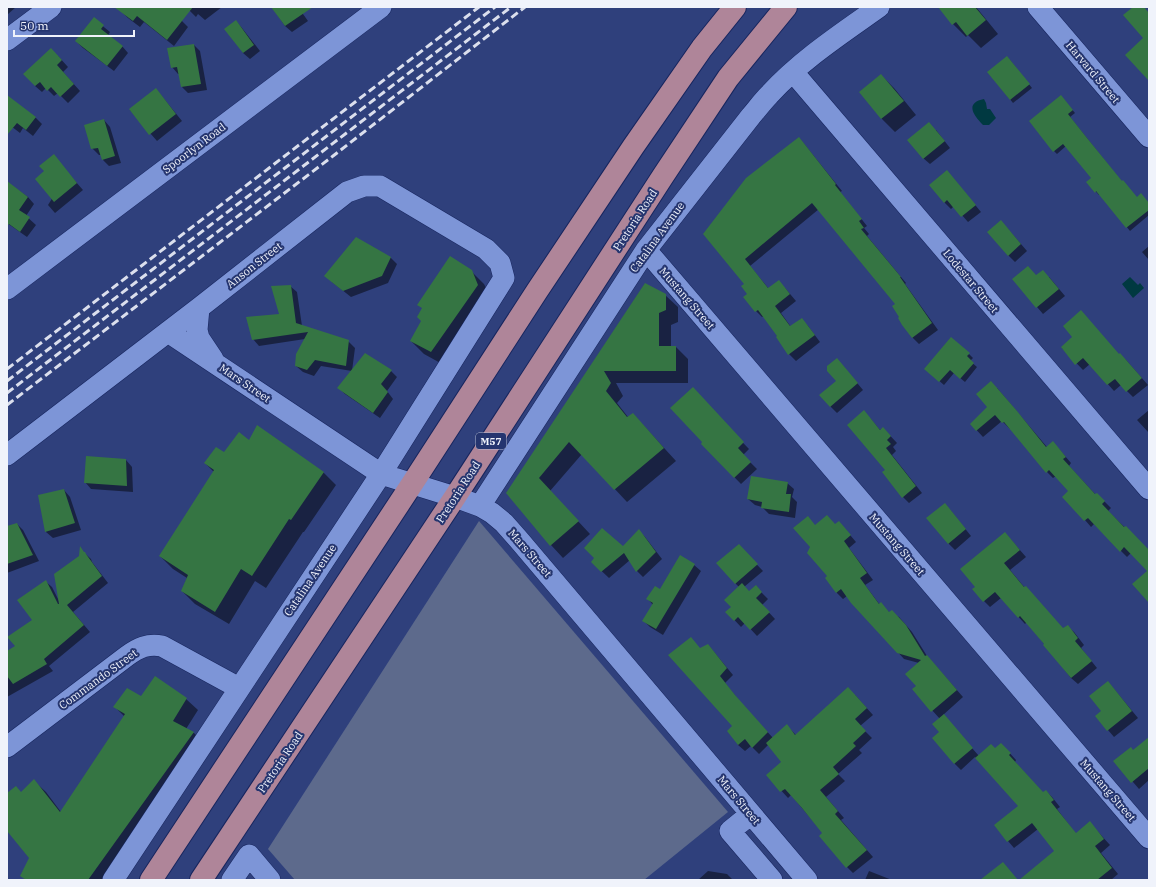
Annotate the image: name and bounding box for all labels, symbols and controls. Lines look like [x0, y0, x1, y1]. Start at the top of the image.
scale bar [14, 12, 134, 38]
text: 50 m [20, 18, 49, 33]
street label: Harvard Street [1063, 38, 1123, 106]
street label: Spoorlyn Road [160, 119, 229, 176]
street label: Pretoria Road [610, 186, 660, 253]
street label: Catalina Avenue [627, 199, 687, 275]
street label: Anson Street [223, 239, 285, 291]
street label: Lodestar Street [940, 246, 1002, 316]
street label: Mustang Street [656, 264, 718, 332]
street label: Mars Street [217, 361, 274, 405]
road number: M57 [476, 433, 506, 449]
street label: Pretoria Road [433, 458, 483, 525]
street label: Mustang Street [866, 510, 928, 578]
street label: Mars Street [505, 526, 555, 580]
street label: Catalina Avenue [281, 541, 339, 619]
street label: Commando Street [56, 646, 140, 712]
street label: Pretoria Road [254, 729, 306, 795]
street label: Mustang Street [1077, 756, 1139, 824]
street label: Mars Street [715, 773, 763, 827]

